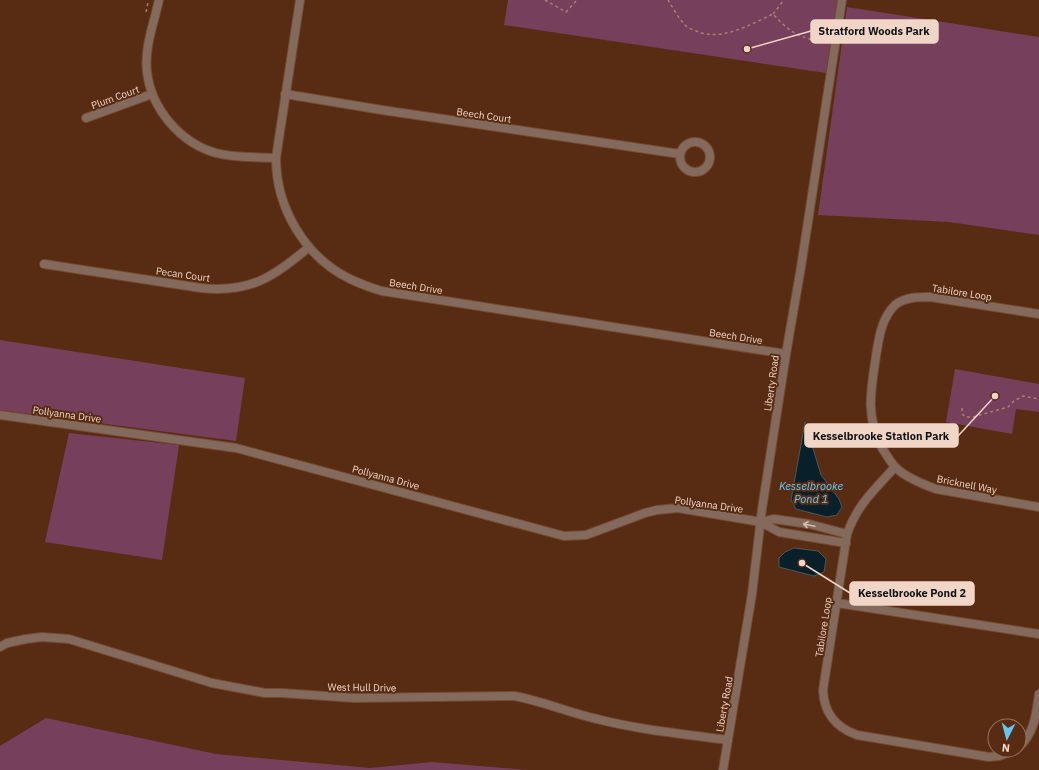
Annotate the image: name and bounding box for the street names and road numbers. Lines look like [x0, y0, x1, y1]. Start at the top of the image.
street label: Plum Court [89, 83, 141, 112]
street label: Beech Court [456, 105, 513, 126]
street label: Pecan Court [155, 264, 211, 285]
street label: Beech Drive [388, 276, 444, 297]
street label: Tabilore Loop [931, 281, 993, 304]
street label: Beech Drive [708, 326, 764, 347]
street label: Liberty Road [761, 354, 782, 412]
street label: Pollyanna Drive [32, 403, 103, 426]
street label: Pollyanna Drive [351, 462, 421, 493]
street label: Bricknell Way [936, 472, 998, 497]
street label: Pollyanna Drive [674, 493, 745, 516]
street label: Tabilore Loop [812, 596, 835, 658]
street label: Liberty Road [713, 675, 736, 733]
street label: West Hull Drive [328, 680, 397, 695]

